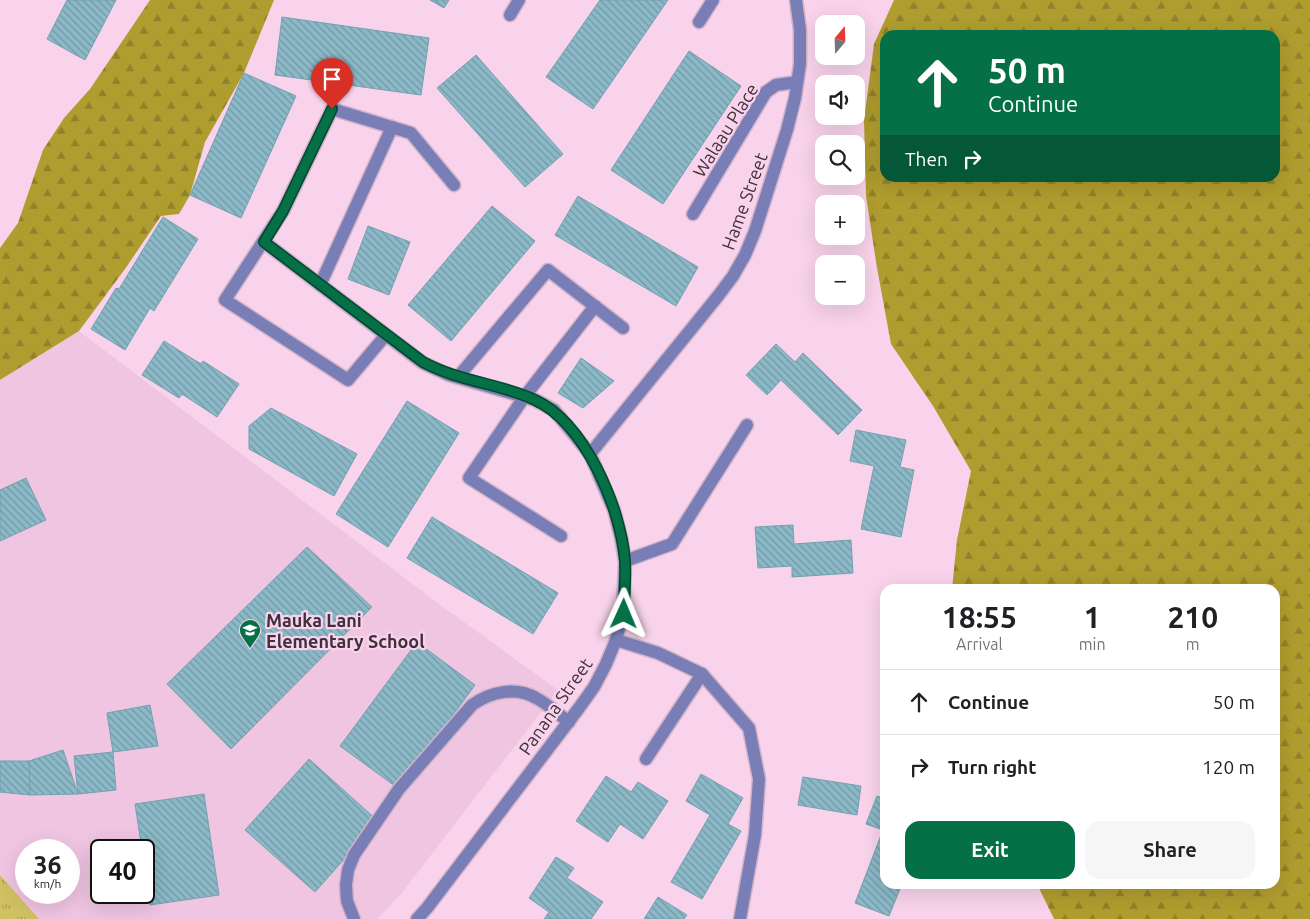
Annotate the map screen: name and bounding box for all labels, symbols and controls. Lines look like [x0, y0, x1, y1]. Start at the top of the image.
north arrow [815, 15, 865, 65]
map controls [815, 15, 865, 305]
icon: ahead [905, 50, 970, 115]
text: 50 m [988, 50, 1066, 90]
pin [311, 58, 353, 109]
icon: arrive [318, 65, 346, 93]
button: sound [815, 75, 865, 125]
street label: Walaau Place [688, 80, 762, 180]
text: Continue [988, 91, 1078, 116]
button: search [815, 135, 865, 185]
icon: right [958, 145, 986, 173]
text: Then [905, 148, 948, 170]
street label: Hame Street [717, 150, 771, 252]
button: + [815, 195, 865, 245]
button: − [815, 255, 865, 305]
position arrow [597, 587, 649, 639]
text: 18:55 [942, 600, 1017, 634]
text: 1 [1084, 600, 1101, 634]
text: 210 [1167, 600, 1218, 634]
place label: Mauka Lani Elementary School [266, 610, 425, 651]
school or university icon: Mauka Lani Elementary School [238, 618, 262, 649]
text: Arrival [956, 635, 1003, 653]
text: min [1079, 635, 1106, 653]
text: m [1186, 635, 1200, 653]
street label: Panana Street [514, 654, 596, 758]
icon: ahead [905, 688, 933, 716]
text: Continue [948, 691, 1029, 713]
text: 50 m [1213, 691, 1255, 713]
icon: right [905, 753, 933, 781]
text: Turn right [948, 756, 1036, 778]
text: 120 m [1202, 756, 1255, 778]
button: Exit [905, 821, 1075, 879]
button: Share [1085, 821, 1255, 879]
speed limit sign: 40 [90, 839, 155, 904]
text: 36 [33, 851, 62, 879]
text: km/h [34, 877, 61, 890]

